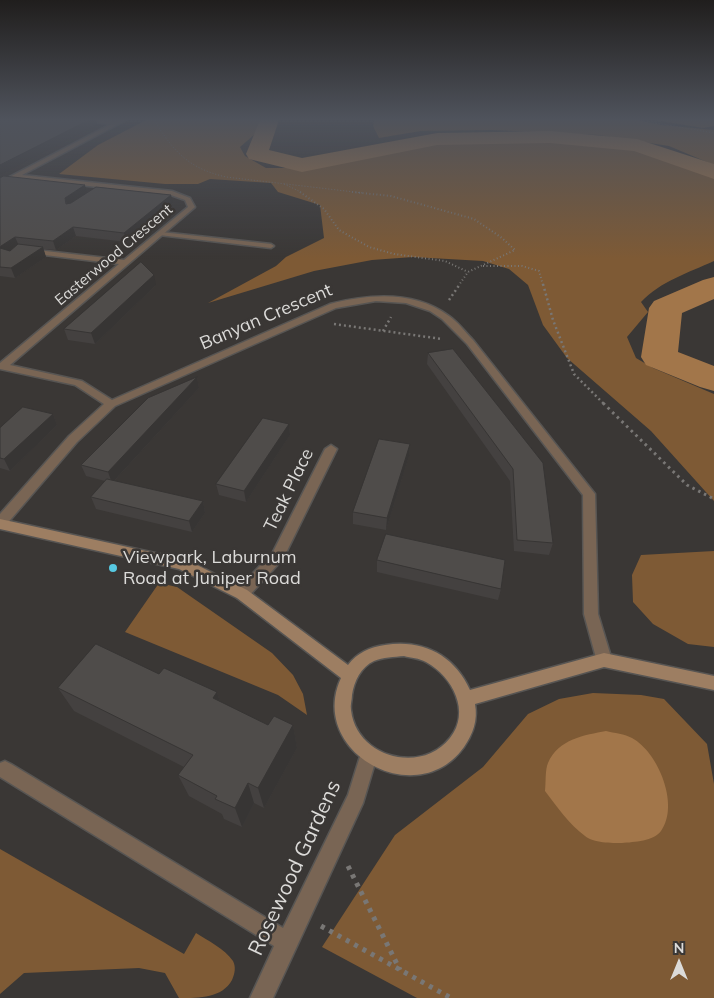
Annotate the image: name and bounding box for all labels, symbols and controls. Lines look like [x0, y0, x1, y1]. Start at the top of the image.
street label: Easterwood Crescent [52, 201, 176, 309]
street label: Banyan Crescent [197, 279, 335, 355]
street label: Teak Place [260, 445, 318, 535]
place label: Viewpark, Laburnum Road at Juniper Road [123, 547, 301, 590]
marker: Viewpark, Laburnum Road at Juniper Road [107, 562, 119, 574]
street label: Rosewood Gardens [243, 776, 347, 960]
north arrow [654, 938, 704, 988]
text: N [674, 939, 684, 957]

